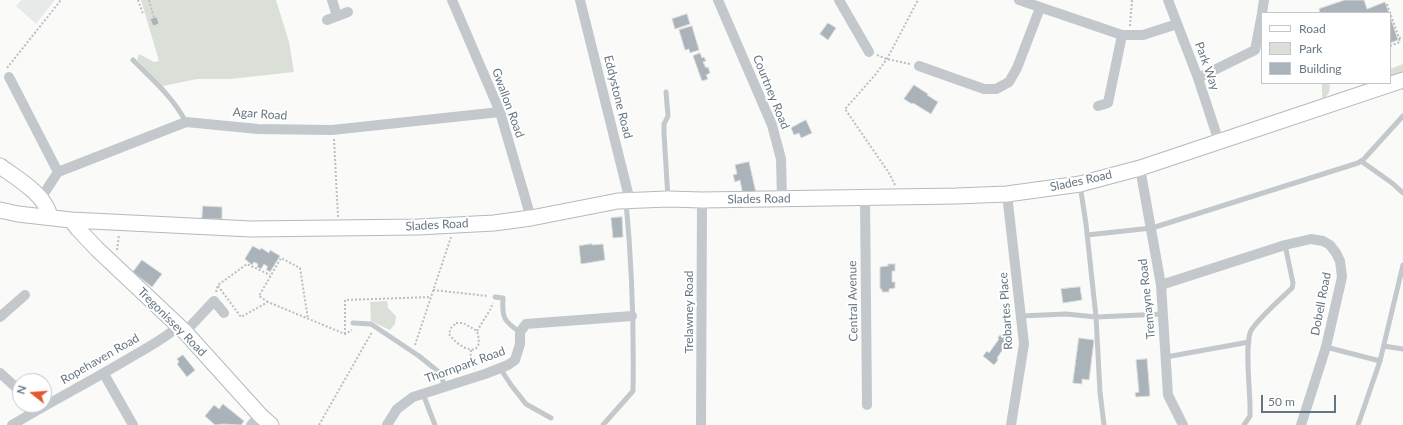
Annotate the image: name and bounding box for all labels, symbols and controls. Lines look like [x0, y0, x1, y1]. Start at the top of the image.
legend [1261, 12, 1391, 84]
text: Road [1299, 21, 1326, 36]
street label: Park Way [1192, 40, 1222, 92]
text: Park [1299, 41, 1322, 56]
street label: Courtney Road [750, 53, 792, 131]
street label: Eddystone Road [601, 54, 635, 140]
text: Building [1299, 61, 1342, 76]
street label: Gwallon Road [489, 66, 527, 140]
street label: Agar Road [232, 105, 288, 123]
street label: Slades Road [1049, 167, 1113, 195]
street label: Slades Road [727, 191, 791, 207]
street label: Slades Road [405, 216, 469, 234]
street label: Tremayne Road [1136, 258, 1158, 340]
street label: Central Avenue [845, 260, 861, 342]
street label: Trelawney Road [682, 270, 696, 354]
street label: Dobell Road [1308, 271, 1334, 337]
street label: Robartes Place [996, 272, 1016, 350]
street label: Tregonissey Road [135, 285, 209, 359]
street label: Ropehaven Road [58, 331, 142, 387]
street label: Thornpark Road [423, 344, 507, 386]
north arrow [12, 373, 52, 413]
text: N [14, 384, 28, 396]
scale bar [1263, 387, 1338, 413]
text: 50 m [1268, 394, 1295, 409]

